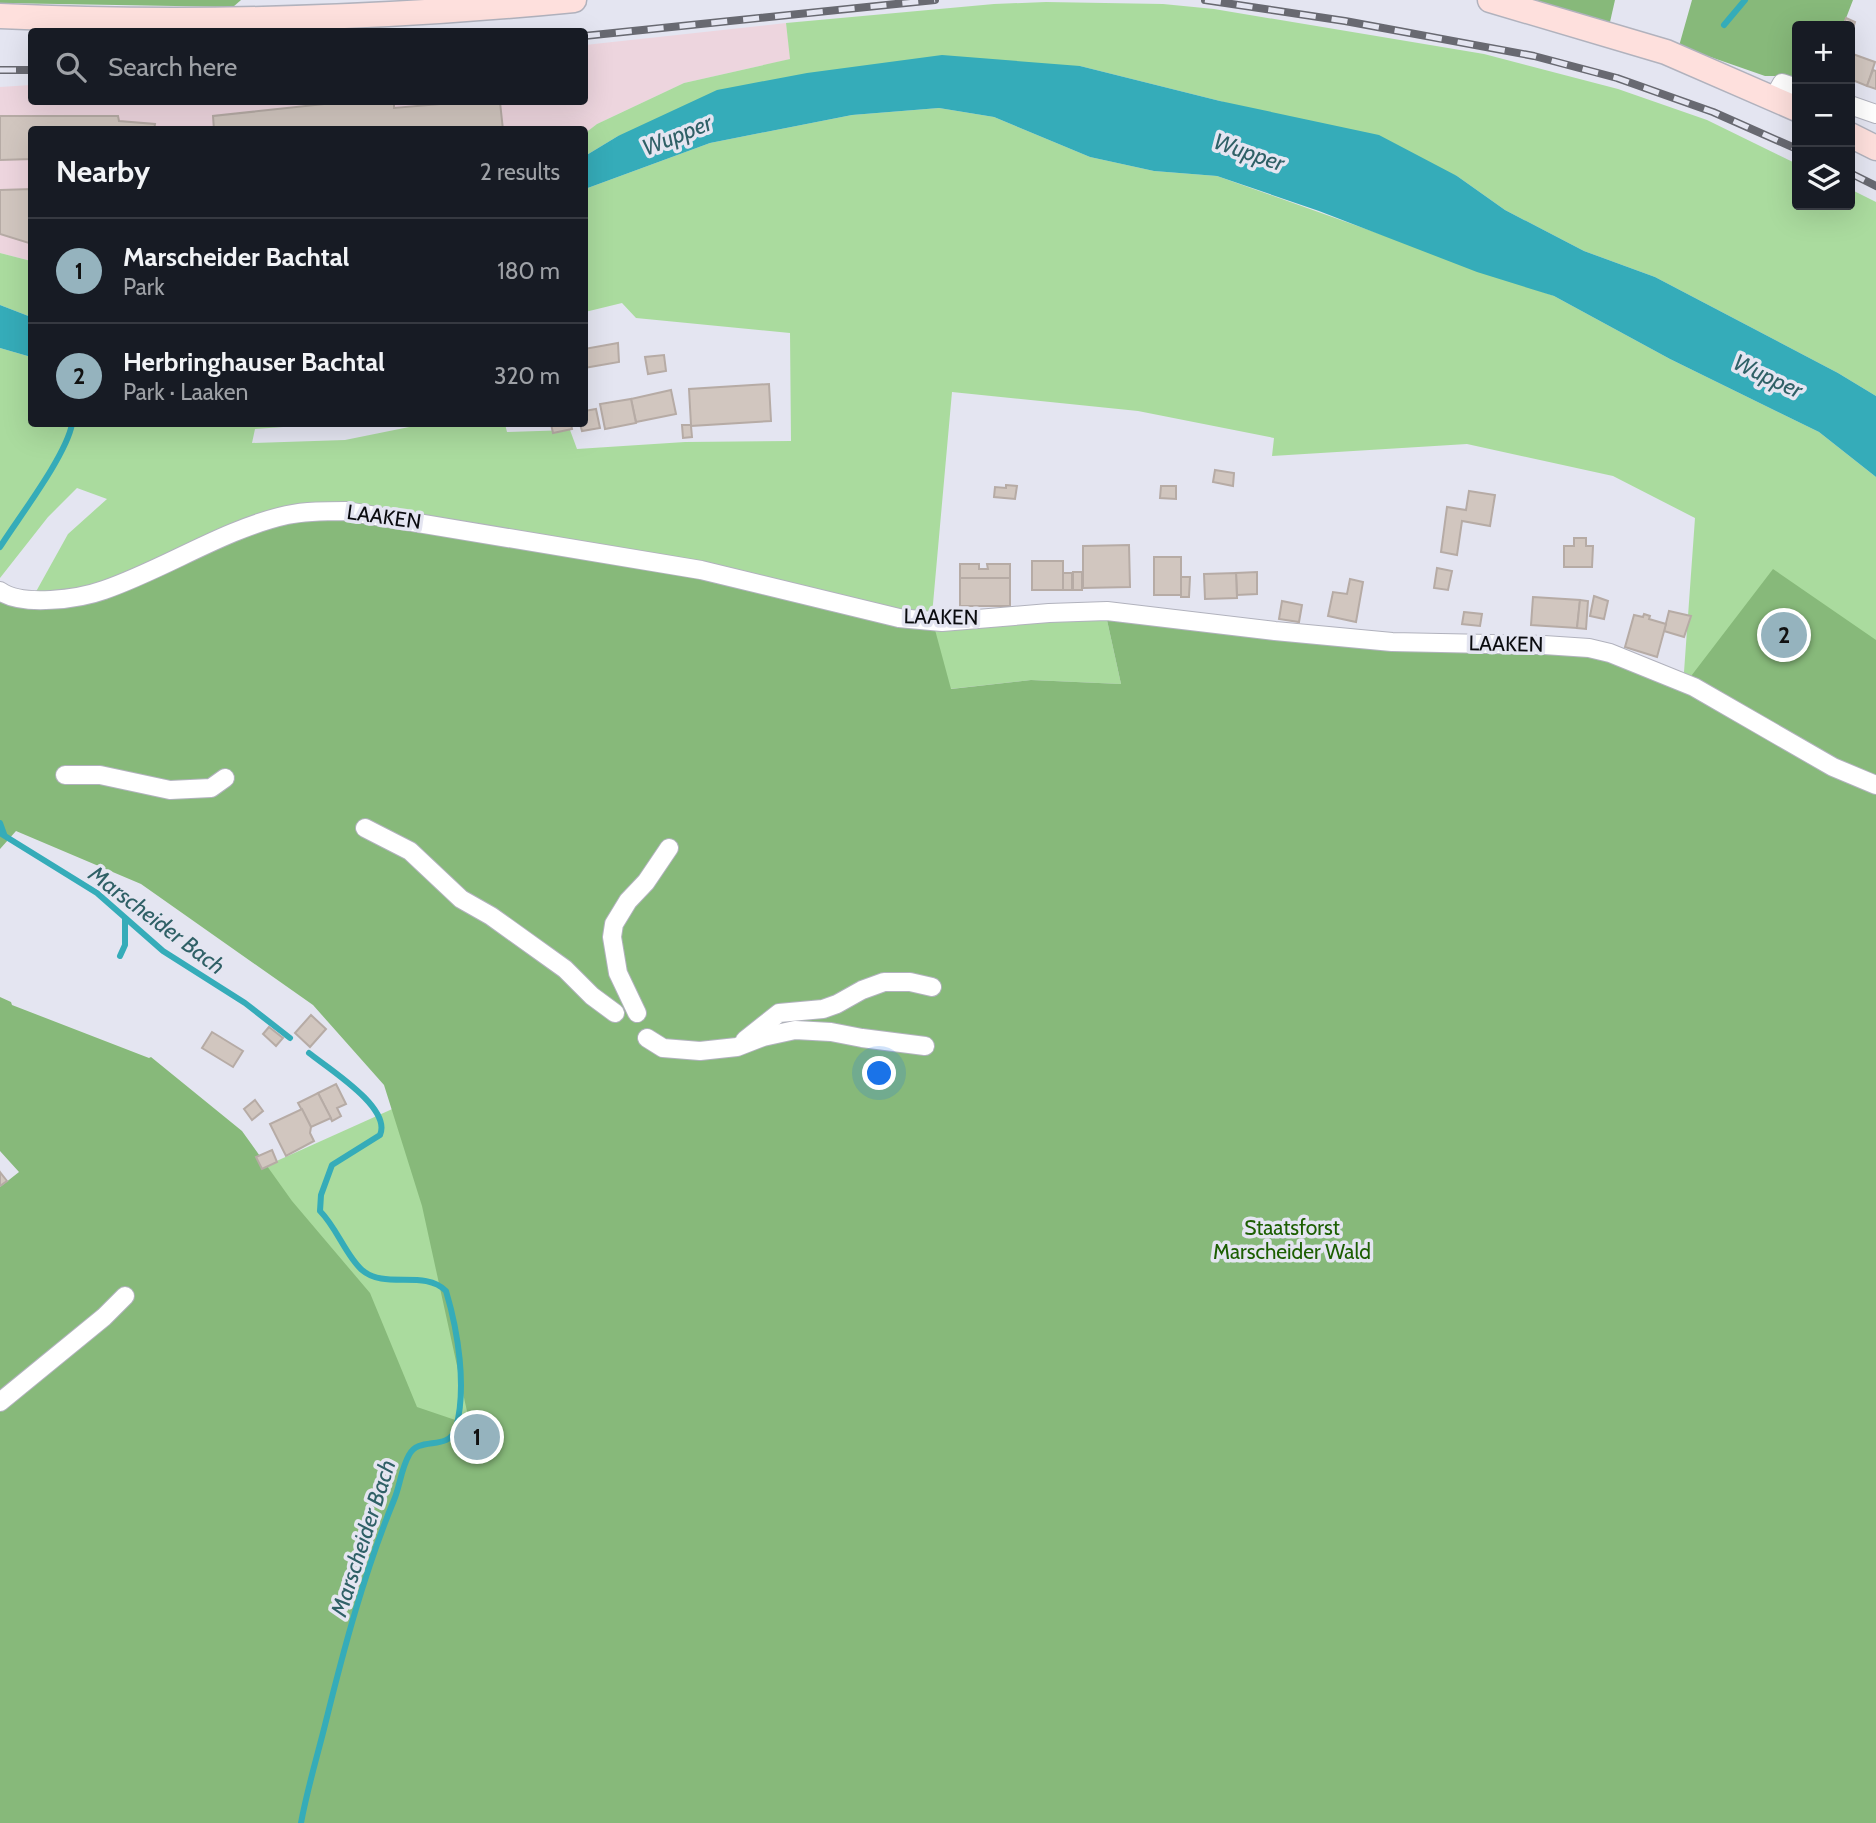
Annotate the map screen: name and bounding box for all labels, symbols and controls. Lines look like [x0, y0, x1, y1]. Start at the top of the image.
map controls [1792, 21, 1855, 210]
button: + [1792, 21, 1855, 84]
search box [28, 28, 588, 105]
icon: search [52, 48, 90, 86]
text: Search here [108, 51, 237, 83]
button: − [1792, 84, 1855, 147]
water label: Wupper [638, 108, 717, 162]
water label: Wupper [1210, 127, 1289, 177]
button: layers [1792, 147, 1855, 210]
text: Nearby [56, 153, 150, 190]
text: 2 results [480, 158, 560, 186]
text: Marscheider Bachtal [123, 241, 349, 273]
text: 1 [75, 257, 83, 285]
text: 180 m [497, 257, 560, 285]
text: Park [123, 273, 164, 301]
text: Herbringhauser Bachtal [123, 346, 385, 378]
water label: Wupper [1729, 348, 1808, 404]
text: 2 [73, 362, 85, 390]
text: 320 m [494, 362, 560, 390]
text: Park · Laaken [123, 378, 248, 406]
street label: LAAKEN [345, 499, 423, 534]
street label: LAAKEN [903, 603, 979, 630]
pin: 2 [1761, 609, 1807, 661]
street label: LAAKEN [1468, 630, 1544, 657]
water label: Marscheider Bach [83, 859, 231, 980]
your location [862, 1056, 896, 1090]
park label: Staatsforst Marscheider Wald [1213, 1215, 1371, 1264]
pin: 1 [454, 1411, 500, 1463]
water label: Marscheider Bach [324, 1456, 402, 1621]

